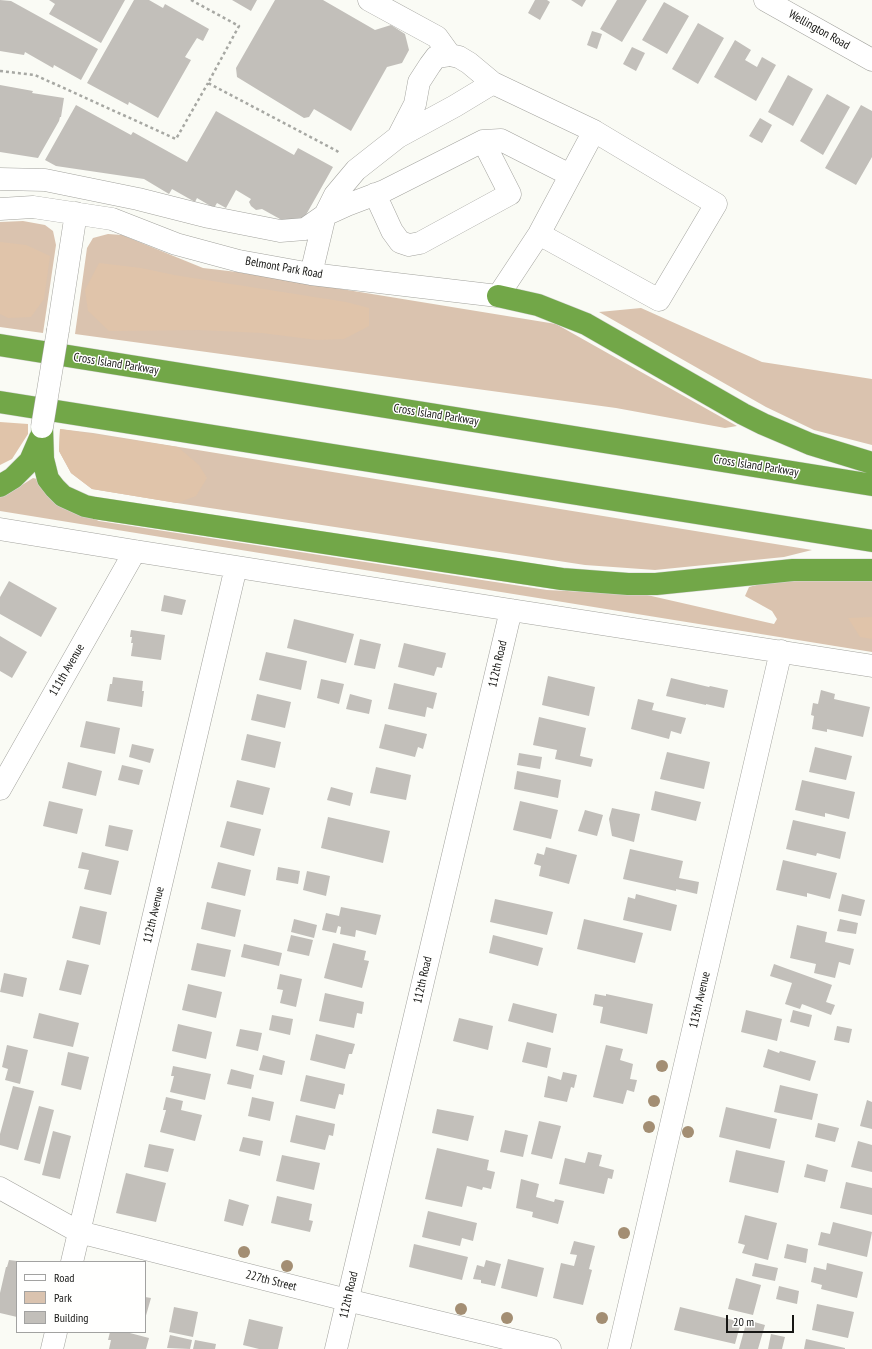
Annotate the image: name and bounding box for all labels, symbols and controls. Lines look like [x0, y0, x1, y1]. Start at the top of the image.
street label: Wellington Road [786, 7, 852, 53]
street label: Belmont Park Road [244, 254, 324, 282]
street label: Cross Island Parkway [72, 350, 160, 378]
street label: Cross Island Parkway [392, 401, 480, 429]
street label: Cross Island Parkway [712, 452, 800, 480]
street label: 112th Road [486, 639, 510, 689]
street label: 111th Avenue [46, 641, 88, 699]
street label: 112th Avenue [140, 885, 168, 945]
street label: 112th Road [411, 955, 435, 1005]
street label: 113th Avenue [686, 970, 714, 1030]
legend [16, 1261, 146, 1333]
street label: 227th Street [244, 1268, 298, 1294]
text: Road [54, 1270, 74, 1285]
street label: 112th Road [337, 1270, 361, 1320]
text: Park [54, 1290, 72, 1305]
scale bar [728, 1307, 796, 1333]
text: Building [54, 1310, 89, 1325]
text: 20 m [733, 1314, 754, 1329]

